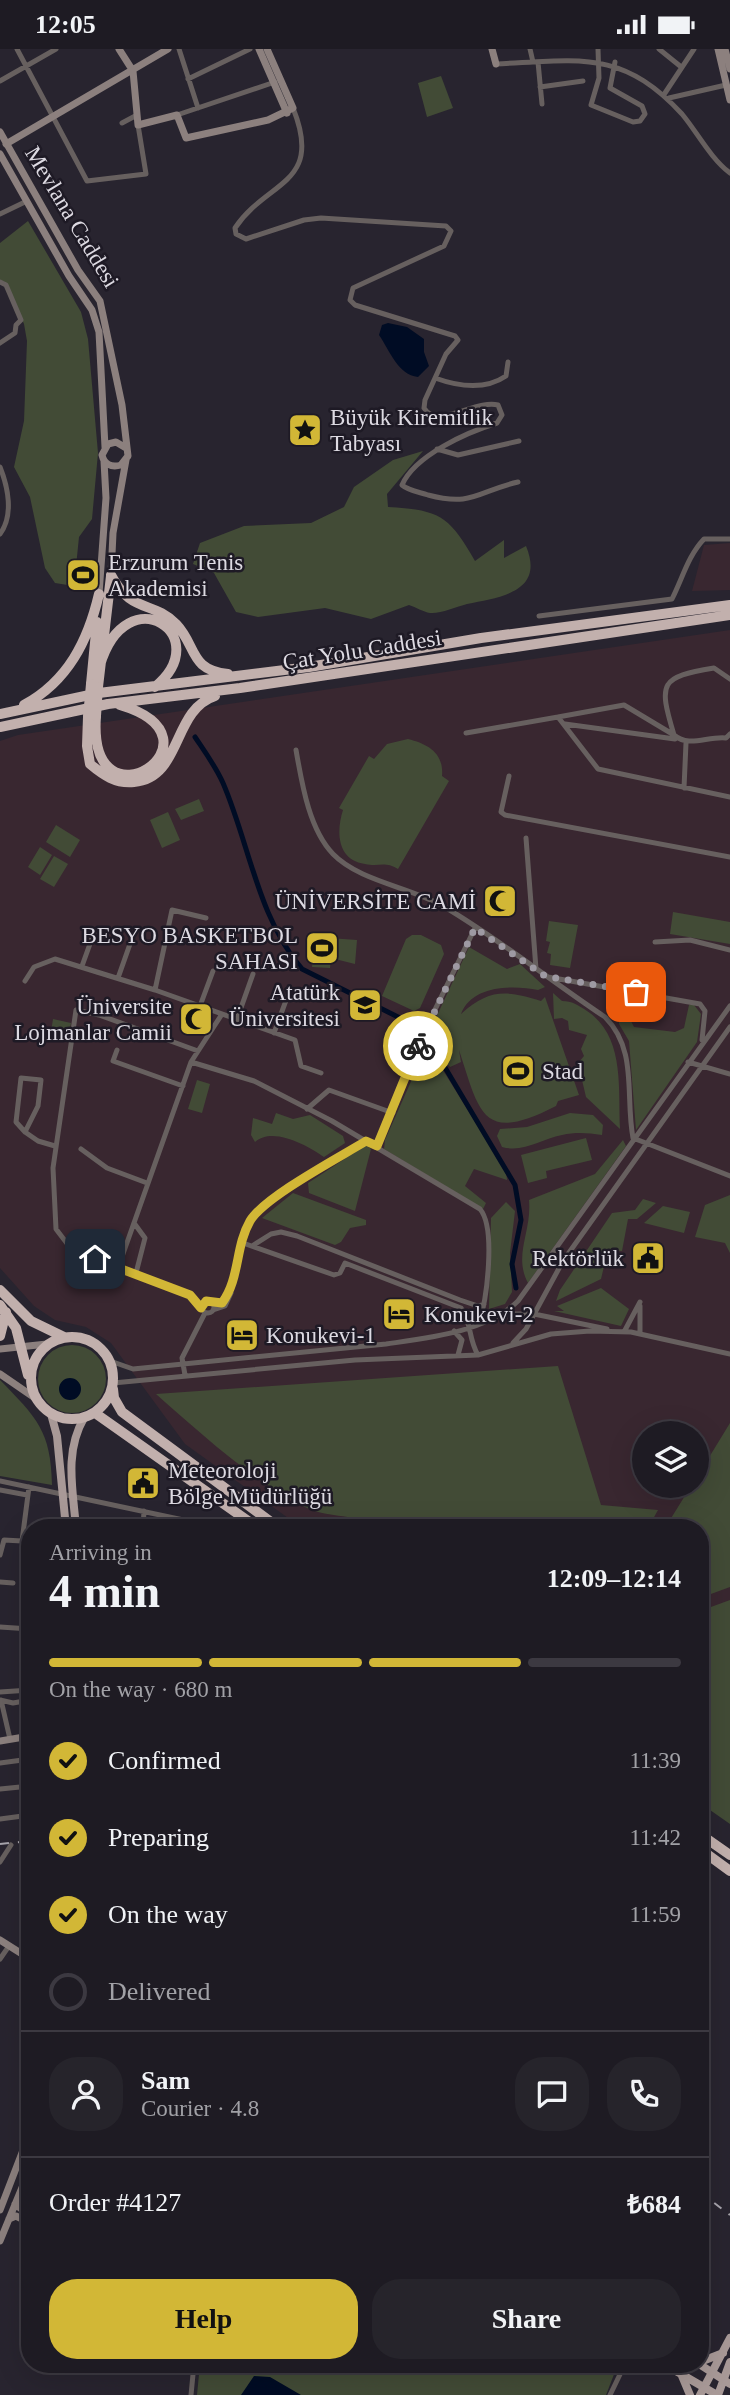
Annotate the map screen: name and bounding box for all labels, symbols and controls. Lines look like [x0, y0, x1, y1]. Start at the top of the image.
text: 12:05 [35, 10, 96, 39]
street label: Mevlana Caddesi [20, 142, 124, 292]
place label: Büyük Kiremitlik Tabyası [330, 405, 493, 456]
place icon: Büyük Kiremitlik Tabyası [286, 411, 324, 449]
place label: Erzurum Tenis Akademisi [108, 550, 243, 601]
sports icon: Erzurum Tenis Akademisi [64, 556, 102, 594]
street label: Çat Yolu Caddesi [281, 625, 443, 675]
mosque icon: ÜNİVERSİTE CAMİ [481, 882, 519, 920]
place label: ÜNİVERSİTE CAMİ [275, 889, 476, 914]
place label: BESYO BASKETBOL SAHASI [81, 923, 298, 974]
sports icon: BESYO BASKETBOL SAHASI [303, 929, 341, 967]
pin [606, 962, 666, 1022]
icon: bag [617, 973, 655, 1011]
place label: Atatürk Üniversitesi [229, 980, 340, 1031]
school or university icon: Atatürk Üniversitesi [346, 986, 384, 1024]
place label: Üniversite Lojmanlar Camii [14, 994, 172, 1045]
mosque icon: Üniversite Lojmanlar Camii [177, 1000, 215, 1038]
courier [383, 1011, 453, 1081]
icon: bike [399, 1027, 437, 1065]
sports icon: Stad [499, 1052, 537, 1090]
place label: Stad [542, 1059, 583, 1084]
pin [65, 1229, 125, 1289]
public building icon: Rektörlük [629, 1239, 667, 1277]
icon: home [76, 1240, 114, 1278]
place label: Rektörlük [532, 1246, 624, 1271]
hotel icon: Konukevi-2 [380, 1295, 418, 1333]
place label: Konukevi-2 [424, 1302, 534, 1327]
hotel icon: Konukevi-1 [223, 1316, 261, 1354]
place label: Konukevi-1 [266, 1323, 376, 1348]
map controls [632, 1421, 709, 1498]
button: layers [632, 1421, 709, 1498]
place label: Meteoroloji Bölge Müdürlüğü [168, 1458, 333, 1509]
public building icon: Meteoroloji Bölge Müdürlüğü [124, 1464, 162, 1502]
text: Arriving in [49, 1540, 152, 1565]
text: 12:09–12:14 [547, 1564, 681, 1593]
text: 4 min [49, 1566, 160, 1617]
text: On the way · 680 m [49, 1677, 232, 1702]
icon: check [49, 1742, 87, 1780]
text: Confirmed [108, 1746, 221, 1775]
text: 11:39 [629, 1748, 681, 1773]
icon: check [49, 1819, 87, 1857]
text: Preparing [108, 1823, 209, 1852]
text: 11:42 [629, 1825, 681, 1850]
icon: check [49, 1896, 87, 1934]
text: On the way [108, 1900, 228, 1929]
text: 11:59 [629, 1902, 681, 1927]
text: Delivered [108, 1977, 211, 2006]
button: person [49, 2057, 123, 2131]
button: chat [515, 2057, 589, 2131]
button: phone [607, 2057, 681, 2131]
text: Sam [141, 2066, 190, 2095]
text: Courier · 4.8 [141, 2096, 259, 2121]
text: Order #4127 [49, 2188, 181, 2217]
text: ₺684 [627, 2190, 681, 2219]
button: Help [49, 2279, 358, 2359]
button: Share [372, 2279, 681, 2359]

